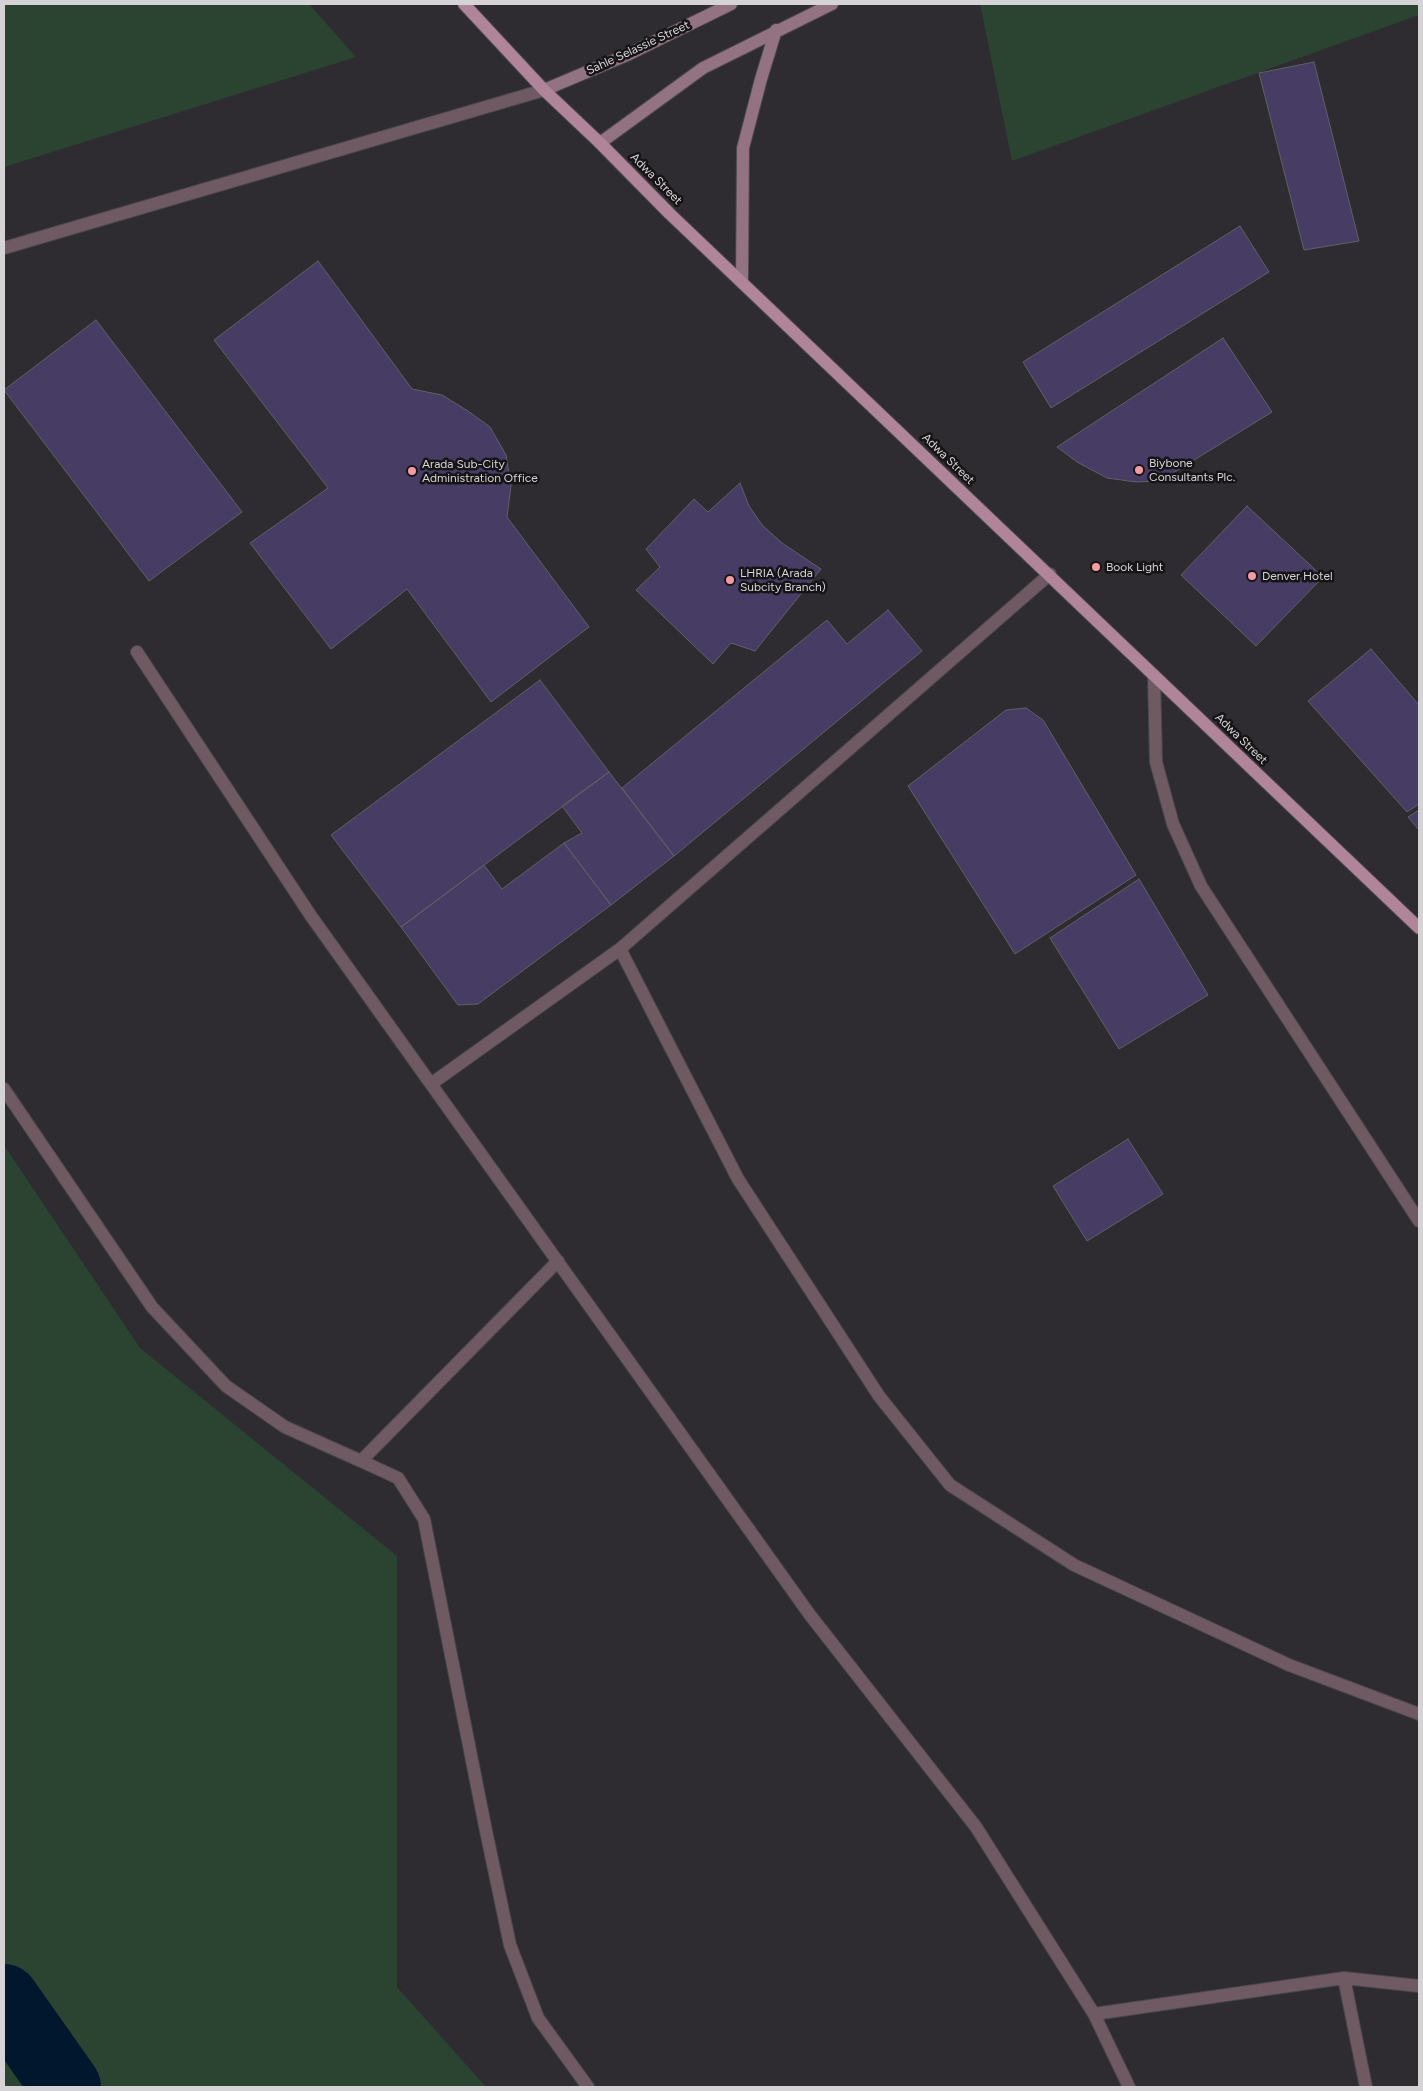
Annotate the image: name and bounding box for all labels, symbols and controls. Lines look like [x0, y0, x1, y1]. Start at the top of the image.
street label: Sahle Selassie Street [584, 18, 692, 78]
street label: Adwa Street [627, 150, 685, 208]
street label: Adwa Street [919, 431, 977, 487]
place label: Biybone Consultants Plc. [1149, 456, 1235, 484]
place label: Arada Sub-City Administration Office [422, 457, 538, 485]
marker: Biybone Consultants Plc. [1133, 464, 1145, 476]
marker: Arada Sub-City Administration Office [406, 465, 418, 477]
place label: Book Light [1106, 560, 1163, 574]
marker: Book Light [1090, 561, 1102, 573]
place label: LHRIA (Arada Subcity Branch) [740, 566, 826, 594]
place label: Denver Hotel [1262, 569, 1333, 583]
marker: Denver Hotel [1246, 570, 1258, 582]
marker: LHRIA (Arada Subcity Branch) [724, 574, 736, 586]
street label: Adwa Street [1212, 711, 1270, 767]

